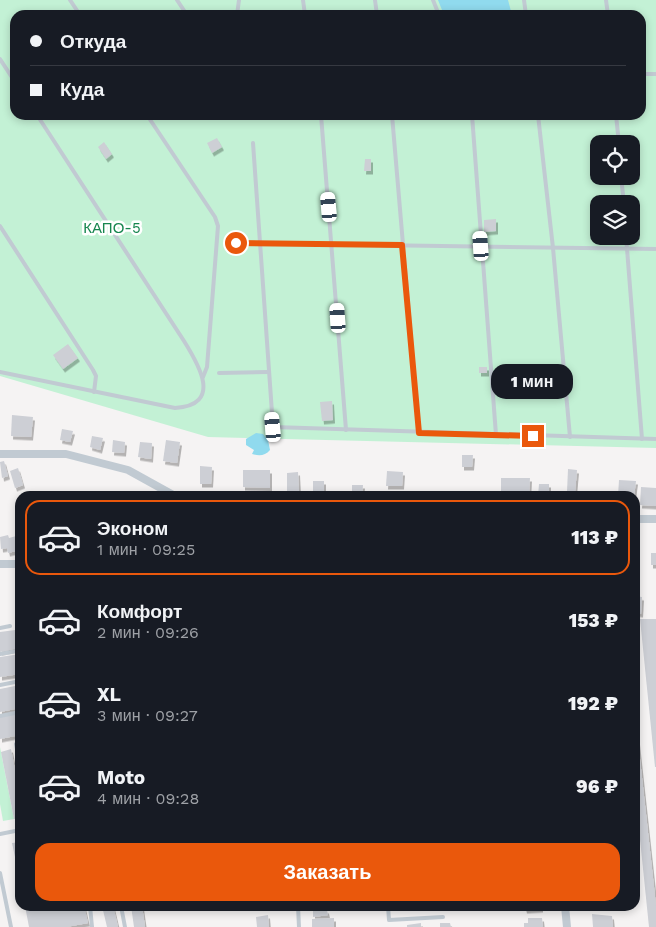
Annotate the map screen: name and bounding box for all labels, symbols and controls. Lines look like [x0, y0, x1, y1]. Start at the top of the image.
text: Откуда [60, 30, 126, 53]
text: Куда [60, 78, 104, 101]
map controls [590, 135, 640, 245]
button: locate [590, 135, 640, 185]
car [320, 191, 337, 223]
button: layers [590, 195, 640, 245]
park label: КАПО-5 [83, 219, 141, 237]
car [472, 231, 489, 261]
route start [225, 232, 247, 254]
car [329, 303, 346, 333]
callout: 1 мин [492, 364, 574, 398]
text: 1 мин [511, 372, 553, 391]
car [264, 411, 281, 443]
route end [522, 425, 544, 447]
icon: car [37, 515, 82, 560]
text: Эконом [97, 517, 168, 540]
text: 113 ₽ [571, 526, 618, 549]
text: 1 мин · 09:25 [97, 540, 195, 559]
icon: car [37, 598, 82, 643]
text: Комфорт [97, 600, 182, 623]
text: 153 ₽ [569, 609, 618, 632]
text: 2 мин · 09:26 [97, 623, 199, 642]
icon: car [37, 681, 82, 726]
text: XL [97, 683, 121, 706]
text: 192 ₽ [568, 692, 618, 715]
text: 3 мин · 09:27 [97, 706, 198, 725]
icon: car [37, 764, 82, 809]
text: Moto [97, 766, 145, 789]
text: 96 ₽ [576, 775, 618, 798]
text: 4 мин · 09:28 [97, 789, 199, 808]
button: Заказать [35, 843, 620, 901]

